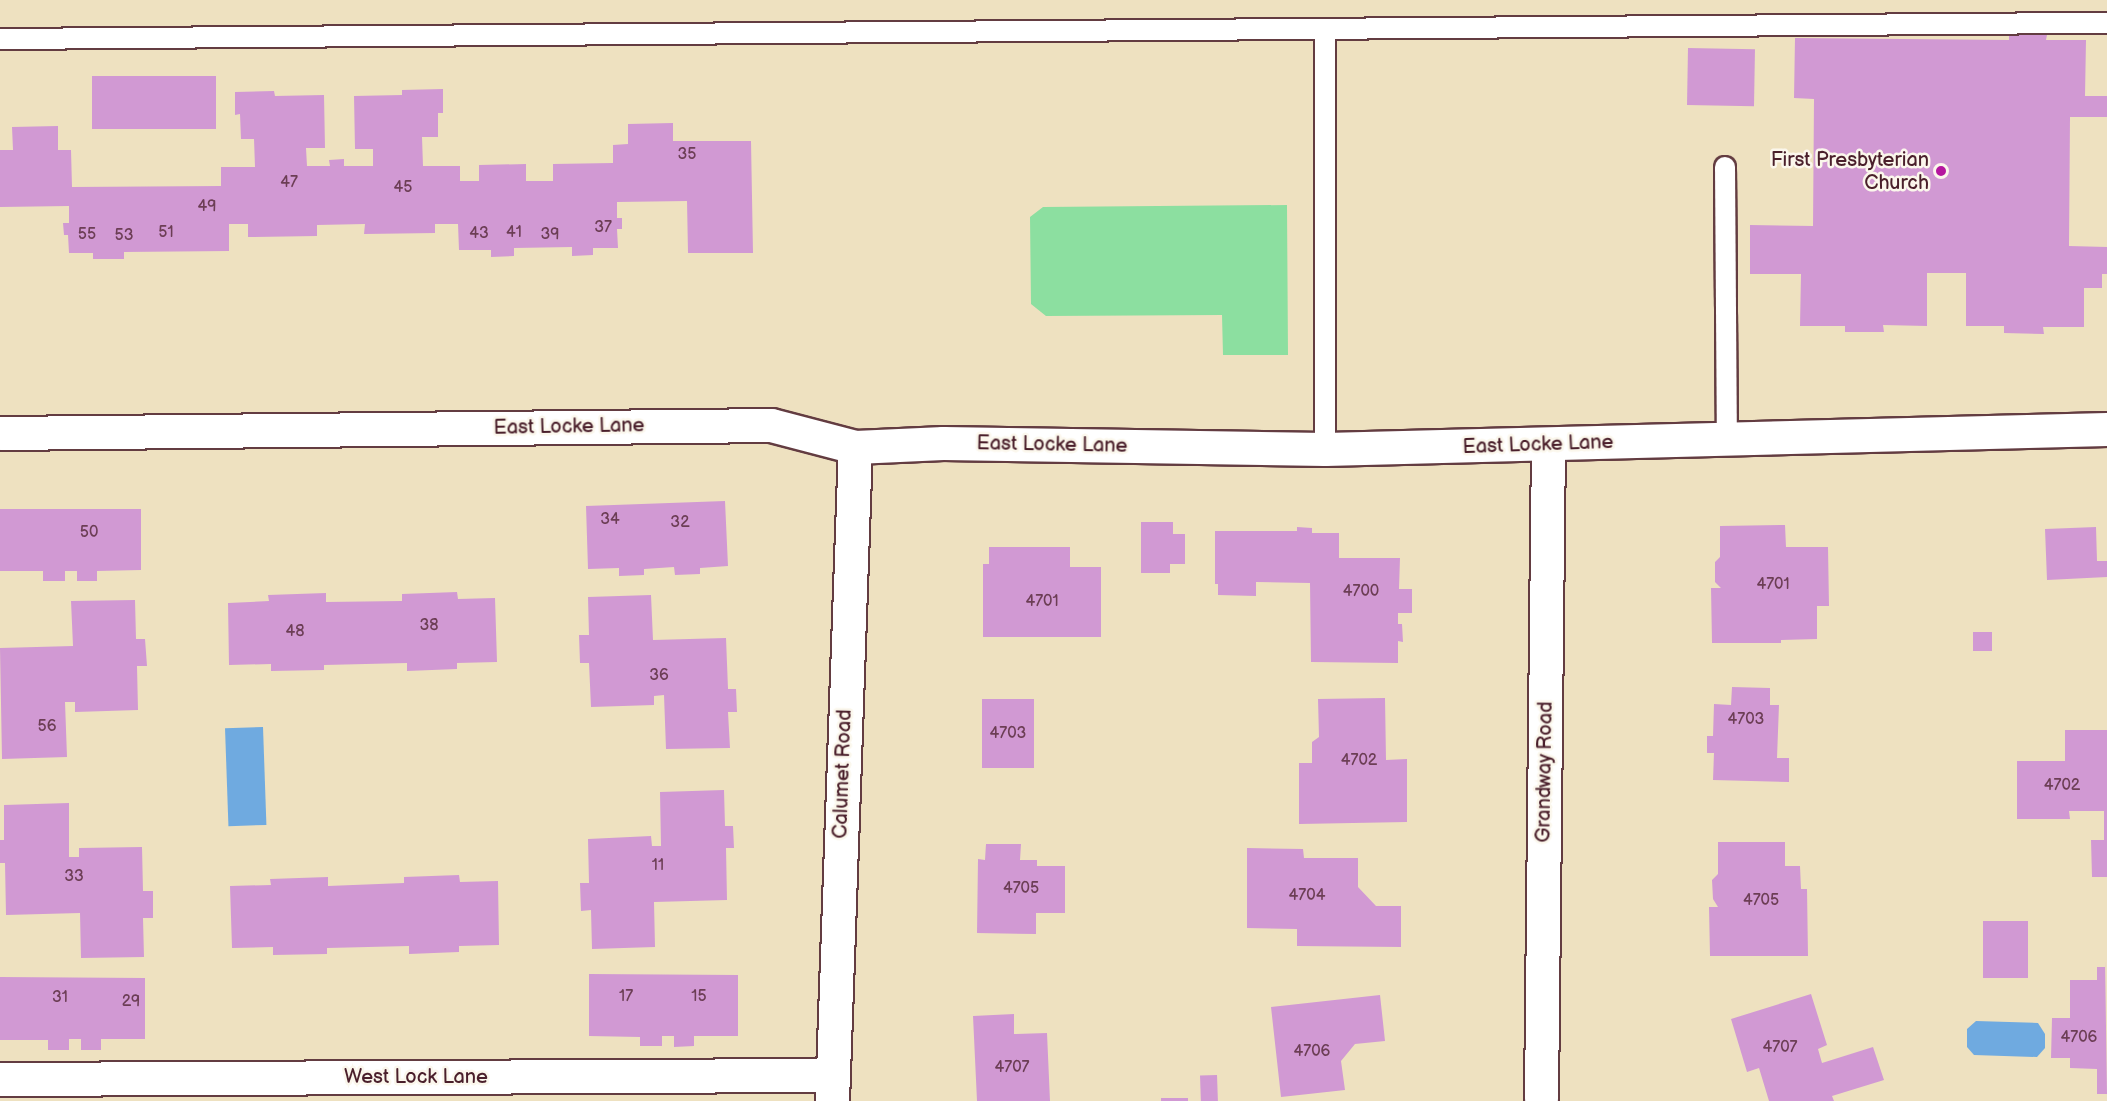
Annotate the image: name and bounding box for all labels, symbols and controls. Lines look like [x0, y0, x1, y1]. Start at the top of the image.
house number: 35 [677, 145, 697, 165]
place label: First Presbyterian Church [1771, 148, 1929, 195]
marker: First Presbyterian Church [1934, 164, 1948, 178]
house number: 47 [280, 173, 298, 193]
house number: 45 [394, 178, 412, 198]
house number: 49 [197, 197, 217, 217]
house number: 37 [594, 218, 612, 238]
house number: 51 [158, 223, 174, 243]
house number: 41 [506, 223, 522, 243]
house number: 43 [469, 224, 489, 244]
house number: 55 [78, 225, 96, 245]
house number: 39 [540, 225, 560, 245]
house number: 53 [114, 226, 134, 246]
street label: East Locke Lane [493, 414, 645, 440]
street label: East Locke Lane [1462, 430, 1614, 460]
street label: East Locke Lane [976, 432, 1128, 458]
house number: 34 [600, 510, 620, 530]
house number: 32 [670, 513, 690, 533]
house number: 50 [80, 523, 98, 543]
house number: 4701 [1756, 575, 1790, 595]
house number: 4700 [1343, 582, 1379, 602]
house number: 4701 [1025, 592, 1059, 612]
house number: 38 [419, 616, 439, 636]
house number: 48 [285, 622, 305, 642]
house number: 36 [649, 666, 669, 686]
street label: Grandway Road [1532, 701, 1558, 843]
street label: Calumet Road [829, 709, 857, 839]
house number: 4703 [1728, 710, 1764, 730]
house number: 56 [38, 717, 56, 737]
house number: 4703 [990, 724, 1026, 744]
house number: 4702 [1341, 751, 1377, 771]
house number: 4702 [2044, 776, 2080, 796]
house number: 11 [652, 856, 664, 876]
house number: 33 [64, 867, 84, 887]
house number: 4705 [1003, 879, 1039, 899]
house number: 4704 [1289, 886, 1325, 906]
house number: 4705 [1743, 891, 1779, 911]
house number: 17 [619, 987, 633, 1007]
house number: 15 [691, 987, 707, 1007]
house number: 31 [52, 988, 68, 1008]
house number: 29 [122, 992, 140, 1012]
house number: 4706 [2061, 1028, 2097, 1048]
house number: 4707 [1763, 1038, 1797, 1058]
house number: 4706 [1294, 1042, 1330, 1062]
house number: 4707 [995, 1058, 1029, 1078]
street label: West Lock Lane [344, 1065, 488, 1089]

